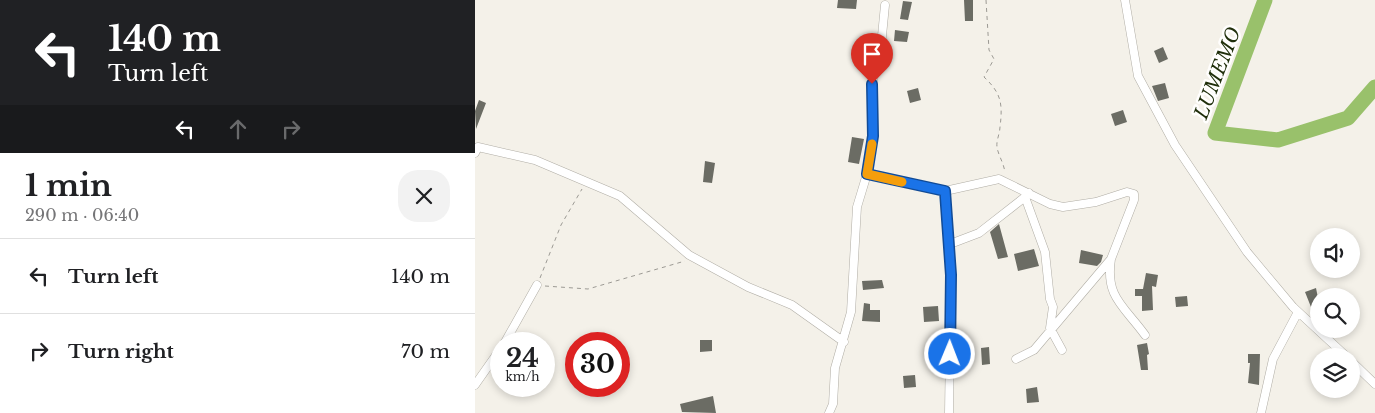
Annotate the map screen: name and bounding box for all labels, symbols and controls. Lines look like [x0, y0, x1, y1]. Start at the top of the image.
text: 140 m [108, 17, 221, 60]
icon: left [25, 20, 90, 85]
water label: LUMEMO [1189, 24, 1245, 123]
pin [851, 33, 893, 84]
icon: arrive [858, 40, 886, 68]
text: Turn left [108, 60, 208, 87]
icon: left [171, 115, 199, 143]
icon: ahead [224, 115, 252, 143]
icon: right [277, 115, 305, 143]
text: 1 min [25, 167, 112, 204]
button: close [398, 170, 450, 222]
text: 290 m · 06:40 [25, 205, 139, 225]
map controls [1310, 228, 1360, 398]
button: sound [1310, 228, 1360, 278]
icon: left [25, 262, 53, 290]
text: Turn left [68, 265, 159, 288]
text: 140 m [391, 265, 450, 288]
button: search [1310, 288, 1360, 338]
position arrow [923, 327, 975, 379]
speed limit sign: 30 [565, 332, 630, 397]
icon: right [25, 337, 53, 365]
text: Turn right [68, 340, 174, 363]
text: 70 m [401, 340, 450, 363]
text: 24 [506, 343, 539, 374]
button: layers [1310, 348, 1360, 398]
text: km/h [505, 369, 540, 384]

